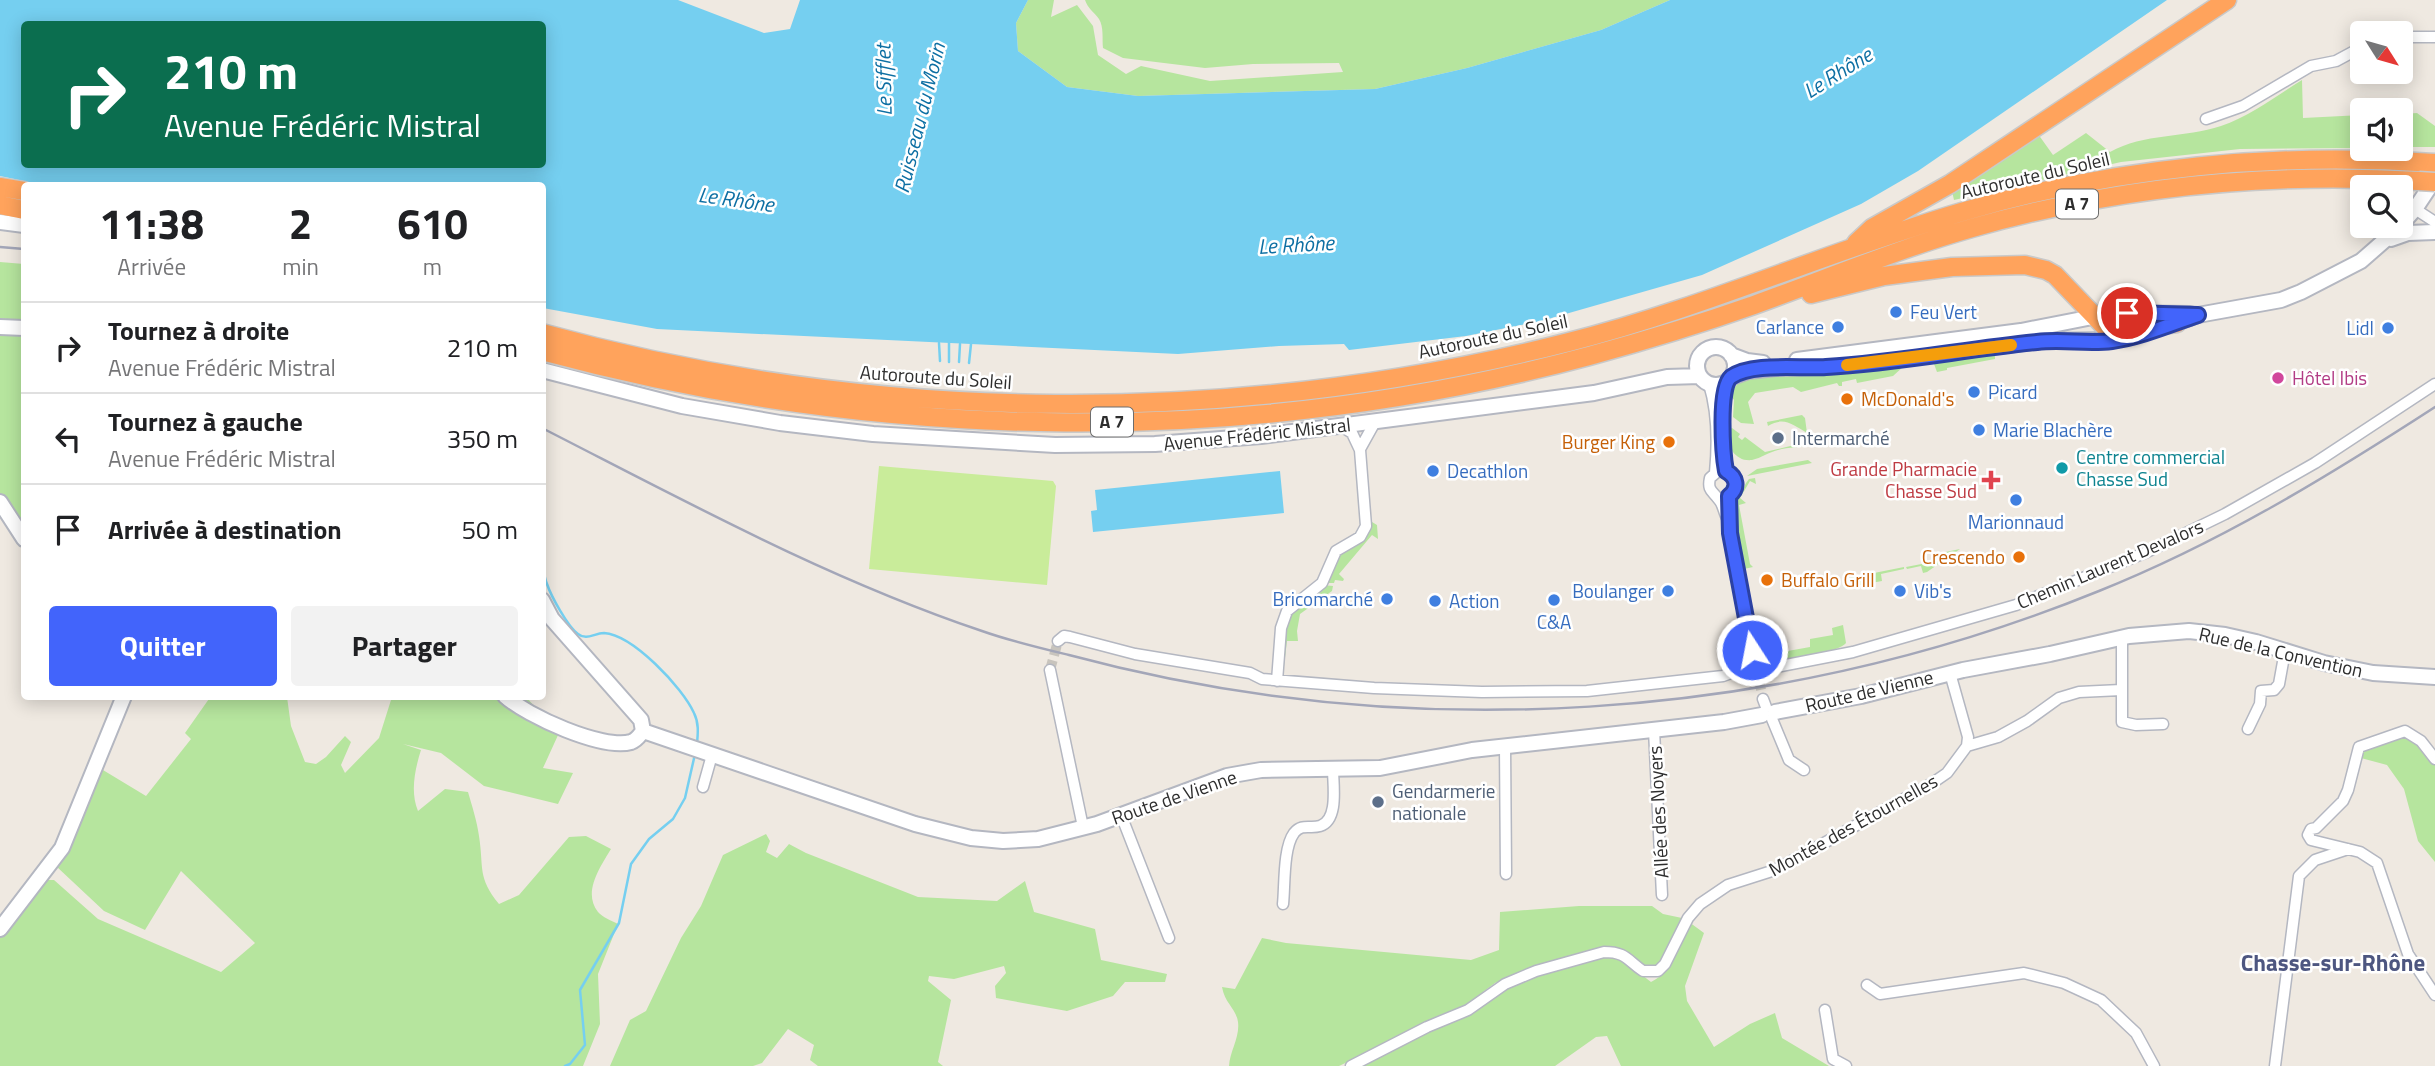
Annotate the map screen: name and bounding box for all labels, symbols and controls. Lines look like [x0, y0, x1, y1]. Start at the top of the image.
north arrow [2350, 21, 2413, 84]
map controls [2350, 21, 2413, 238]
text: 210 m [164, 33, 298, 108]
water label: Le Rhône [1797, 38, 1879, 106]
water label: Ruisseau du Morin [885, 39, 953, 196]
water label: Le Sifflet [866, 42, 900, 116]
icon: right [49, 49, 140, 140]
button: sound [2350, 98, 2413, 161]
text: Avenue Frédéric Mistral [164, 101, 481, 149]
street label: Autoroute du Soleil [1957, 143, 2112, 206]
button: search [2350, 175, 2413, 238]
water label: Le Rhône [696, 178, 777, 220]
road number: A 7 [2056, 190, 2098, 218]
text: 11:38 [99, 191, 204, 255]
text: 2 [289, 191, 312, 255]
text: 610 [397, 191, 468, 255]
water label: Le Rhône [1257, 226, 1336, 262]
text: Arrivée [117, 249, 186, 284]
text: min [282, 249, 319, 284]
text: m [423, 249, 442, 284]
pin [2097, 283, 2157, 343]
icon: arrive [2108, 294, 2146, 332]
place label: Feu Vert [1910, 297, 1977, 326]
marker: Feu Vert [1888, 304, 1904, 320]
street label: Autoroute du Soleil [1415, 306, 1570, 366]
text: Tournez à droite [108, 311, 289, 350]
place label: Carlance [1756, 312, 1824, 341]
place label: Lidl [2346, 313, 2374, 342]
marker: Carlance [1830, 319, 1846, 335]
marker: Lidl [2380, 320, 2396, 336]
text: 210 m [447, 328, 518, 367]
icon: right [49, 329, 87, 367]
text: Avenue Frédéric Mistral [108, 350, 336, 385]
street label: Autoroute du Soleil [859, 357, 1013, 396]
place label: Hôtel Ibis [2292, 363, 2367, 392]
marker: Hôtel Ibis [2270, 370, 2286, 386]
place label: Picard [1988, 377, 2038, 406]
place label: McDonald's [1861, 384, 1954, 413]
marker: Picard [1966, 384, 1982, 400]
marker: McDonald's [1839, 391, 1855, 407]
text: Tournez à gauche [108, 402, 303, 441]
road number: A 7 [1091, 408, 1133, 436]
street label: Avenue Frédéric Mistral [1162, 409, 1352, 458]
place label: Marie Blachère [1993, 415, 2113, 444]
text: 350 m [447, 419, 518, 458]
icon: left [49, 420, 87, 458]
marker: Marie Blachère [1971, 422, 1987, 438]
place label: Intermarché [1792, 423, 1890, 452]
place label: Burger King [1562, 427, 1655, 456]
marker: Intermarché [1770, 430, 1786, 446]
marker: Burger King [1661, 434, 1677, 450]
text: Avenue Frédéric Mistral [108, 441, 336, 476]
place label: Centre commercial Chasse Sud [2076, 442, 2225, 493]
place label: Grande Pharmacie Chasse Sud [1830, 454, 1977, 505]
place label: Decathlon [1447, 456, 1528, 485]
marker: Centre commercial Chasse Sud [2054, 460, 2070, 476]
marker: Decathlon [1425, 463, 1441, 479]
marker: Grande Pharmacie Chasse Sud [1983, 472, 1999, 488]
marker: Marionnaud [2008, 492, 2024, 508]
place label: Marionnaud [1968, 507, 2064, 536]
text: Arrivée à destination [108, 510, 342, 549]
text: 50 m [461, 510, 518, 549]
icon: arrive [49, 511, 87, 549]
street label: Chemin Laurent Devalors [2012, 511, 2208, 616]
place label: Crescendo [1922, 542, 2005, 571]
marker: Crescendo [2011, 549, 2027, 565]
place label: Buffalo Grill [1781, 565, 1875, 594]
marker: Buffalo Grill [1759, 572, 1775, 588]
place label: Boulanger [1572, 576, 1654, 605]
place label: Vib's [1914, 576, 1952, 605]
marker: Boulanger [1660, 583, 1676, 599]
marker: Vib's [1892, 583, 1908, 599]
place label: Bricomarché [1272, 584, 1373, 613]
place label: Action [1449, 586, 1500, 615]
marker: Bricomarché [1379, 591, 1395, 607]
marker: C&A [1546, 592, 1562, 608]
marker: Action [1427, 593, 1443, 609]
button: Quitter [49, 606, 277, 686]
button: Partager [291, 606, 518, 686]
place label: C&A [1537, 607, 1571, 636]
position arrow [1715, 613, 1789, 687]
street label: Rue de la Convention [2196, 619, 2366, 684]
street label: Route de Vienne [1802, 662, 1936, 719]
street label: Allée des Noyers [1640, 745, 1675, 879]
street label: Route de Vienne [1107, 762, 1240, 832]
street label: Montée des Étournelles [1763, 766, 1943, 883]
place label: Gendarmerie nationale [1392, 776, 1495, 827]
marker: Gendarmerie nationale [1370, 794, 1386, 810]
district label: Chasse-sur-Rhône [2241, 945, 2425, 980]

